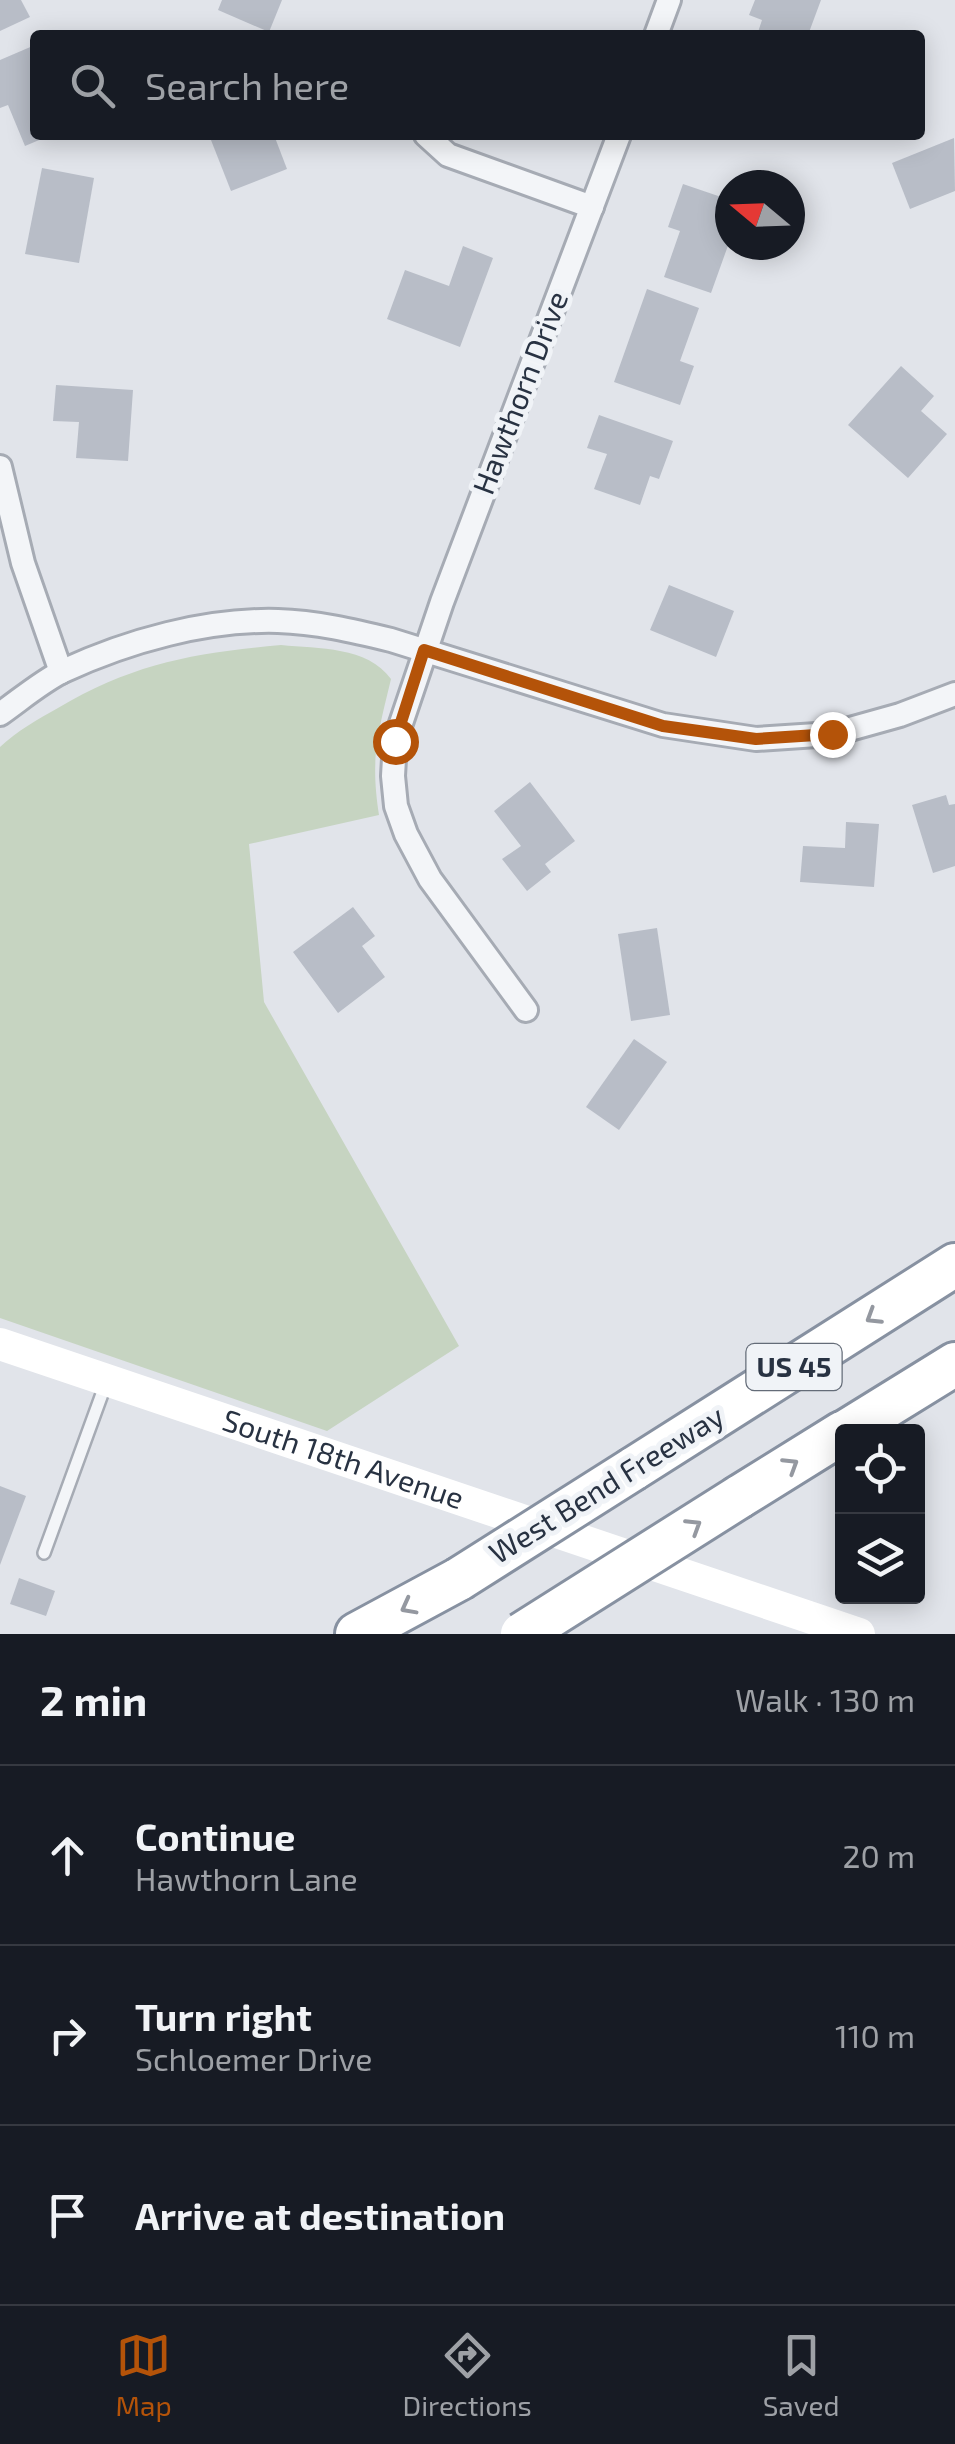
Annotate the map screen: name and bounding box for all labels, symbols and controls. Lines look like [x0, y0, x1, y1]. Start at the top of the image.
search box [30, 30, 925, 140]
icon: search [65, 58, 120, 113]
text: Search here [145, 62, 349, 108]
north arrow [715, 170, 805, 260]
street label: Hawthorn Drive [464, 286, 574, 499]
route end [810, 712, 856, 758]
route start [373, 719, 419, 765]
one-way arrow [865, 1304, 883, 1323]
road number: US 45 [746, 1344, 842, 1390]
street label: West Bend Freeway [482, 1396, 730, 1570]
street label: South 18th Avenue [218, 1401, 469, 1515]
map controls [835, 1424, 925, 1604]
button: locate [835, 1424, 925, 1514]
one-way arrow [780, 1458, 798, 1477]
button: layers [835, 1514, 925, 1604]
one-way arrow [683, 1519, 701, 1538]
one-way arrow [401, 1594, 419, 1614]
text: 2 min [40, 1674, 147, 1724]
text: Walk · 130 m [735, 1680, 915, 1718]
text: Continue [135, 1813, 295, 1859]
icon: ahead [40, 1828, 95, 1883]
text: 20 m [843, 1836, 915, 1874]
text: Hawthorn Lane [135, 1859, 358, 1897]
text: Turn right [135, 1993, 312, 2039]
icon: right [40, 2008, 95, 2063]
text: 110 m [835, 2016, 915, 2054]
text: Schloemer Drive [135, 2039, 373, 2077]
icon: arrive [40, 2188, 95, 2243]
text: Arrive at destination [135, 2192, 505, 2238]
tab: Map [115, 2328, 172, 2422]
tab: Directions [403, 2328, 532, 2422]
tab: Saved [763, 2328, 840, 2422]

